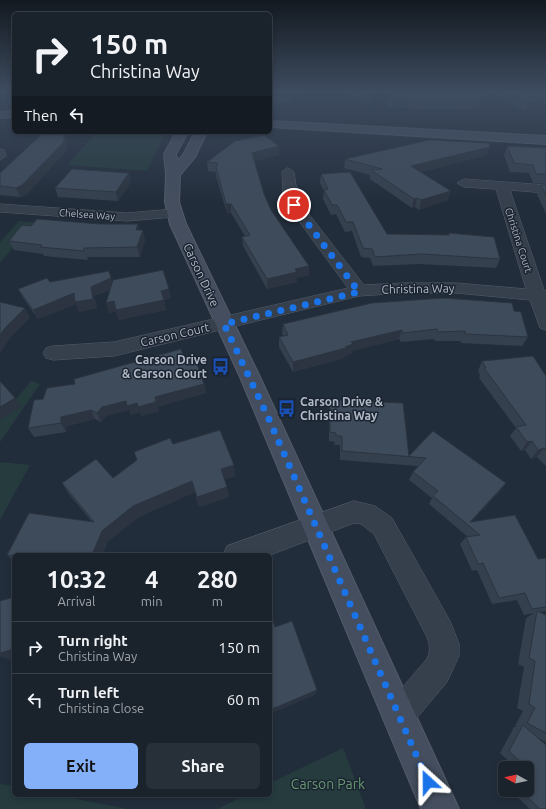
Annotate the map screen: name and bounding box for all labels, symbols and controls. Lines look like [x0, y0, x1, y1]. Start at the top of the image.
icon: right [24, 28, 76, 80]
text: 150 m [90, 28, 168, 59]
text: Christina Way [90, 61, 200, 81]
icon: left [66, 104, 88, 126]
text: Then [24, 107, 58, 124]
pin [277, 188, 311, 222]
icon: arrive [283, 194, 305, 216]
street label: Christina Court [503, 206, 534, 274]
street label: Chelsea Way [59, 207, 116, 222]
street label: Carson Drive [181, 241, 222, 308]
street label: Christina Way [381, 281, 455, 296]
street label: Carson Court [139, 320, 211, 349]
place label: Carson Drive & Carson Court [122, 353, 207, 380]
bus stop icon: Carson Drive & Carson Court [210, 357, 230, 377]
place label: Carson Drive & Christina Way [300, 395, 384, 422]
bus stop icon: Carson Drive & Christina Way [277, 399, 297, 419]
text: 10:32 [46, 566, 106, 593]
text: 4 [145, 566, 158, 593]
text: 280 [197, 566, 238, 593]
text: Arrival [57, 594, 95, 608]
text: min [141, 594, 163, 608]
text: m [212, 594, 223, 608]
text: Turn right [58, 632, 128, 649]
icon: right [24, 637, 46, 659]
text: 150 m [218, 639, 260, 656]
text: Christina Way [58, 649, 137, 663]
text: Turn left [58, 684, 119, 701]
icon: left [24, 689, 46, 711]
text: 60 m [227, 691, 260, 708]
text: Christina Close [58, 701, 144, 715]
button: Exit [24, 743, 138, 789]
button: Share [146, 743, 260, 789]
position arrow [407, 761, 449, 803]
north arrow [498, 761, 534, 797]
map controls [498, 761, 534, 797]
park label: Carson Park [291, 776, 365, 792]

